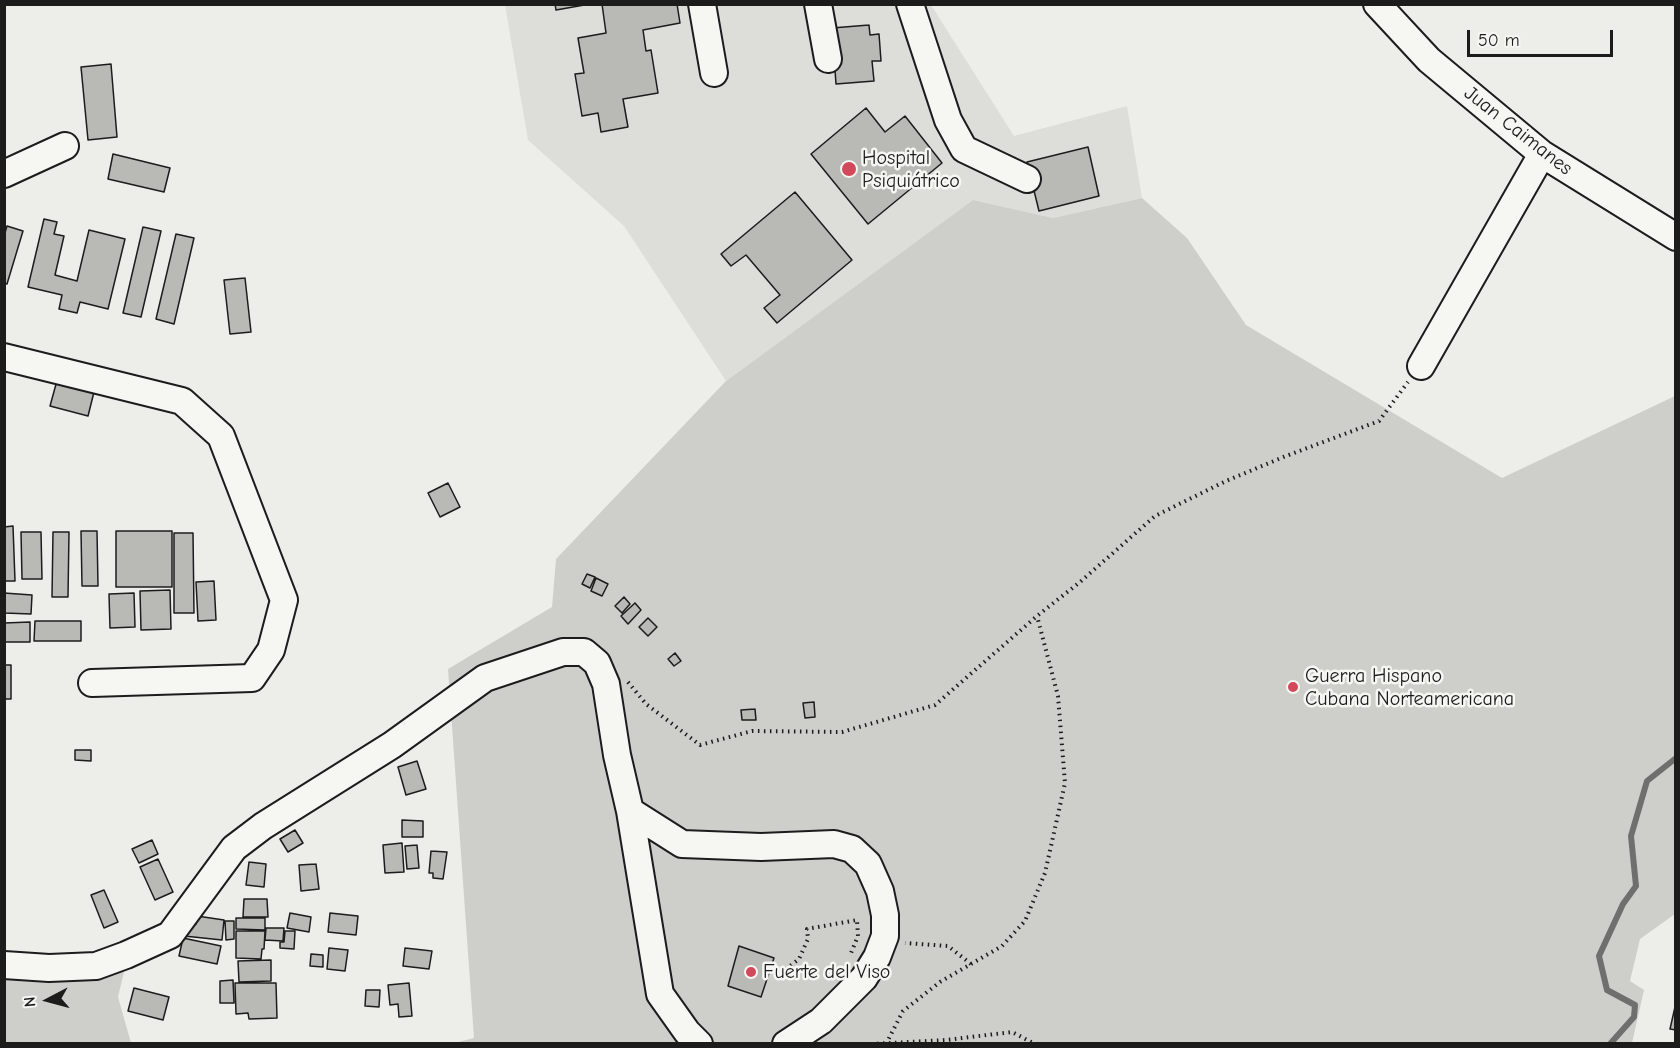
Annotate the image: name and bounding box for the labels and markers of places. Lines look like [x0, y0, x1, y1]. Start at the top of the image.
place label: Hospital Psiquiátrico [862, 146, 960, 193]
marker: Hospital Psiquiátrico [840, 160, 858, 178]
place label: Guerra Hispano Cubana Norteamericana [1305, 664, 1514, 711]
marker: Guerra Hispano Cubana Norteamericana [1286, 680, 1300, 694]
place label: Fuerte del Viso [763, 960, 890, 984]
marker: Fuerte del Viso [744, 965, 758, 979]

